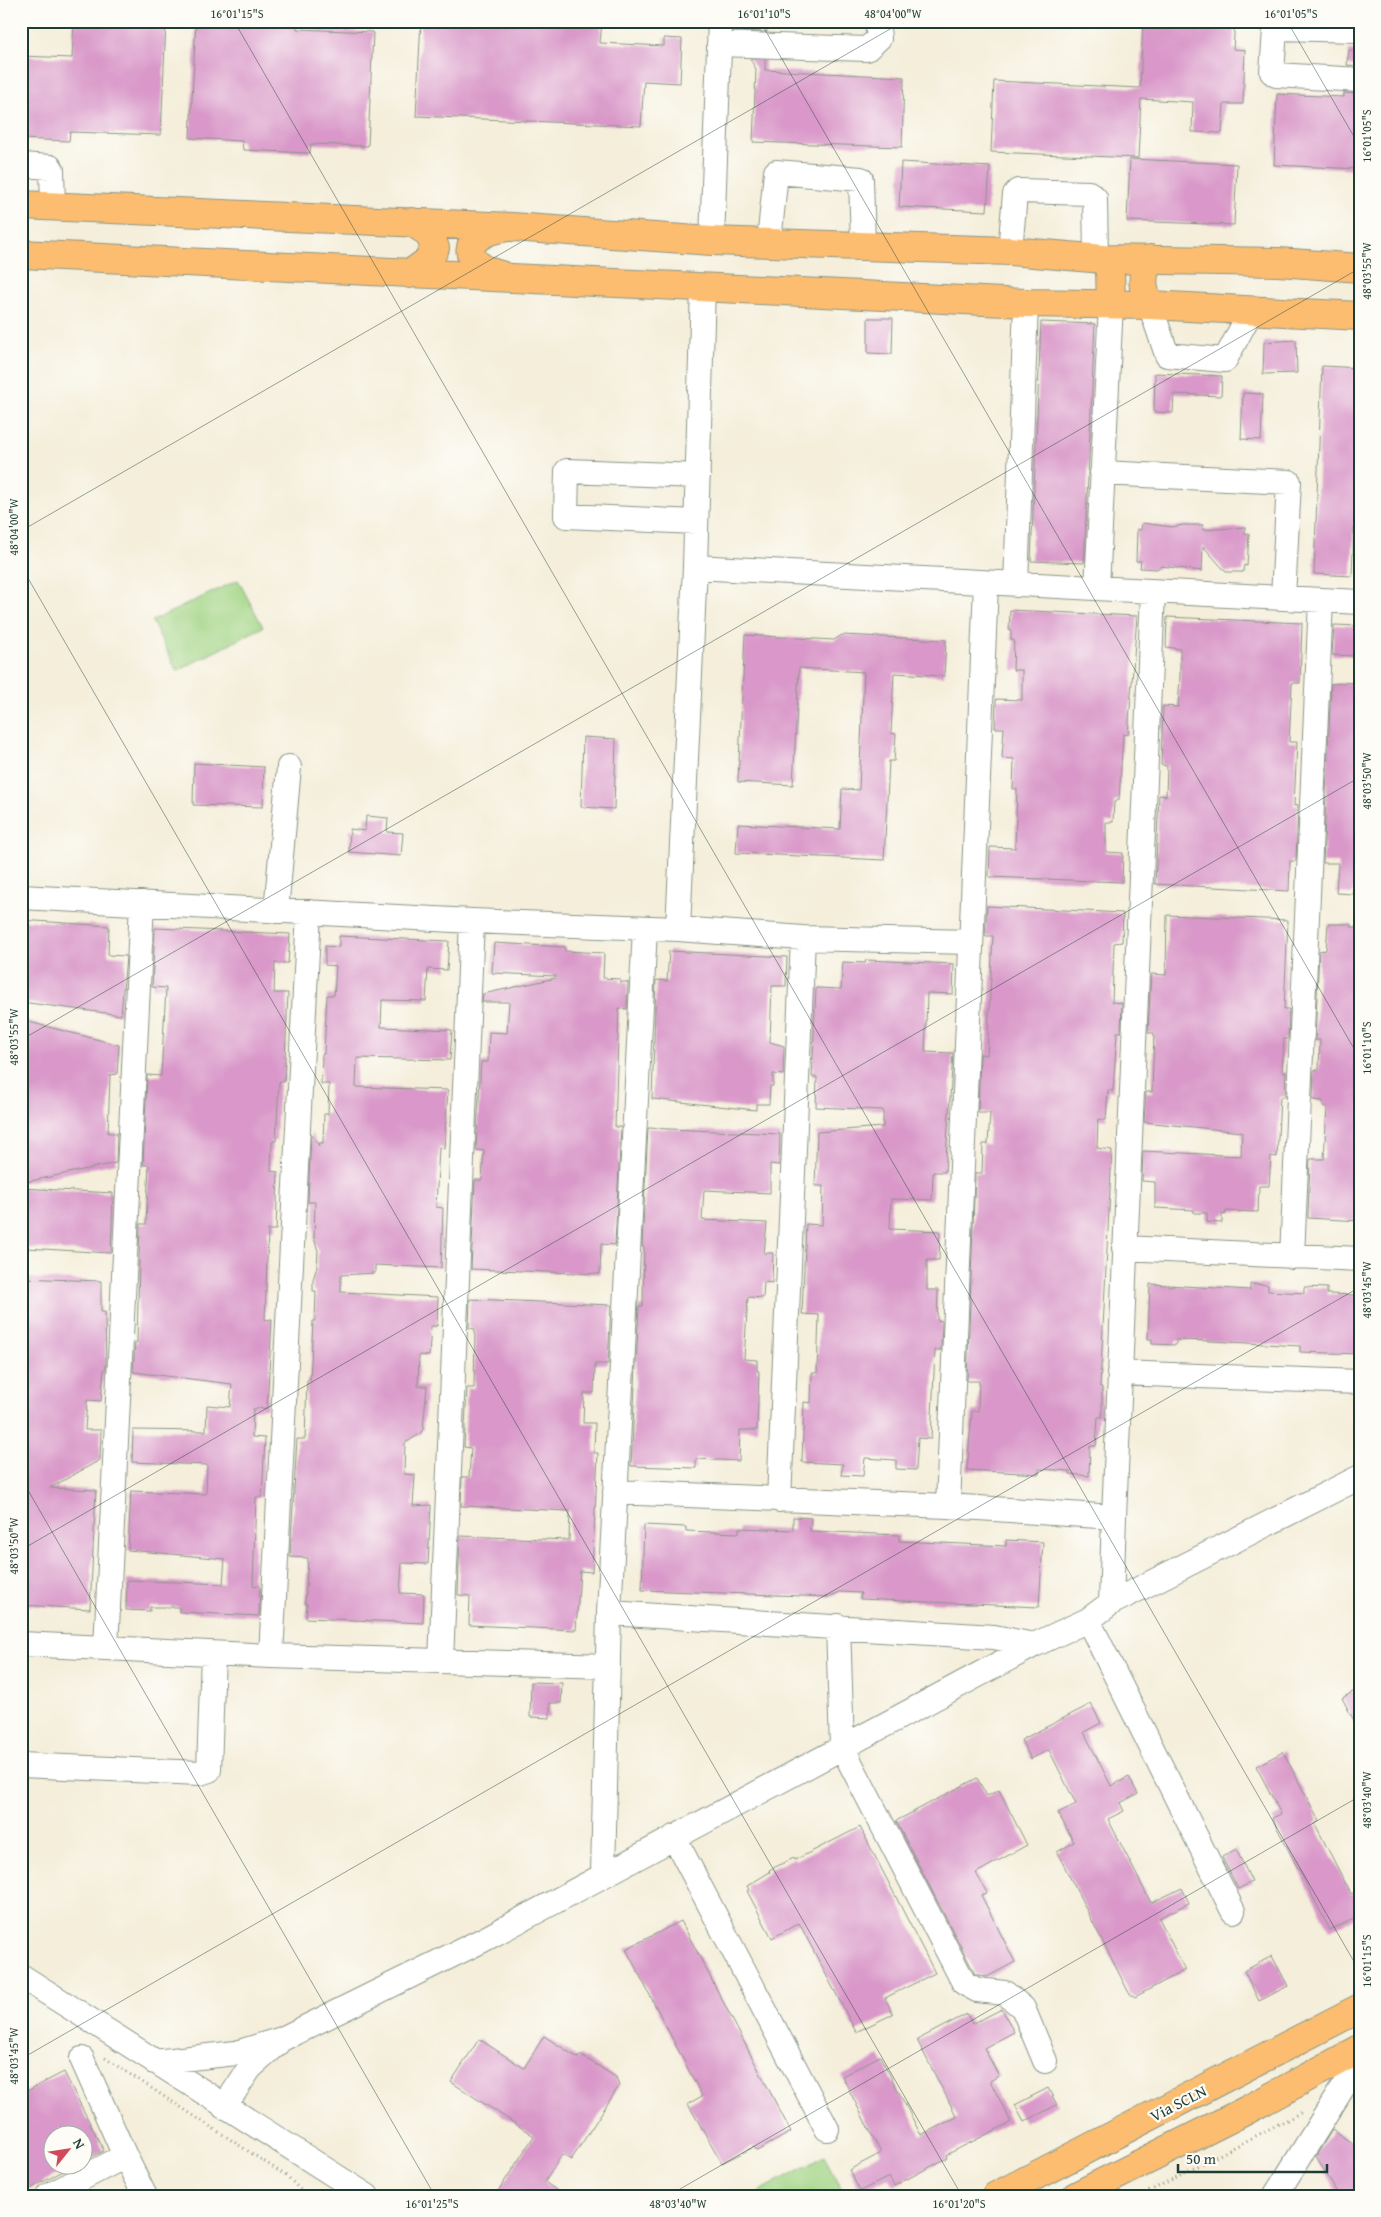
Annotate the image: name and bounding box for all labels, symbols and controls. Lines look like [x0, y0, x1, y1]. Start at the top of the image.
text: 16°01'15"S [210, 5, 264, 22]
text: 16°01'10"S [737, 5, 791, 22]
text: 48°04'00"W [864, 5, 923, 22]
text: 16°01'05"S [1264, 5, 1318, 22]
text: 16°01'05"S [1358, 109, 1375, 163]
text: 48°03'55"W [1358, 241, 1375, 300]
text: 48°04'00"W [5, 497, 22, 556]
text: 48°03'50"W [1358, 751, 1375, 810]
text: 48°03'55"W [5, 1007, 22, 1066]
text: 16°01'10"S [1358, 1021, 1375, 1075]
text: 48°03'45"W [1358, 1260, 1375, 1319]
text: 48°03'50"W [5, 1516, 22, 1575]
text: 48°03'40"W [1358, 1770, 1375, 1829]
text: 16°01'15"S [1358, 1934, 1375, 1988]
text: 48°03'45"W [5, 2026, 22, 2085]
street label: Via SCLN [1145, 2078, 1211, 2127]
north arrow [42, 2124, 92, 2174]
text: N [68, 2134, 91, 2153]
scale bar [1178, 2142, 1327, 2174]
text: 50 m [1186, 2148, 1217, 2169]
text: 16°01'25"S [405, 2195, 459, 2212]
text: 48°03'40"W [649, 2195, 708, 2212]
text: 16°01'20"S [932, 2195, 986, 2212]

